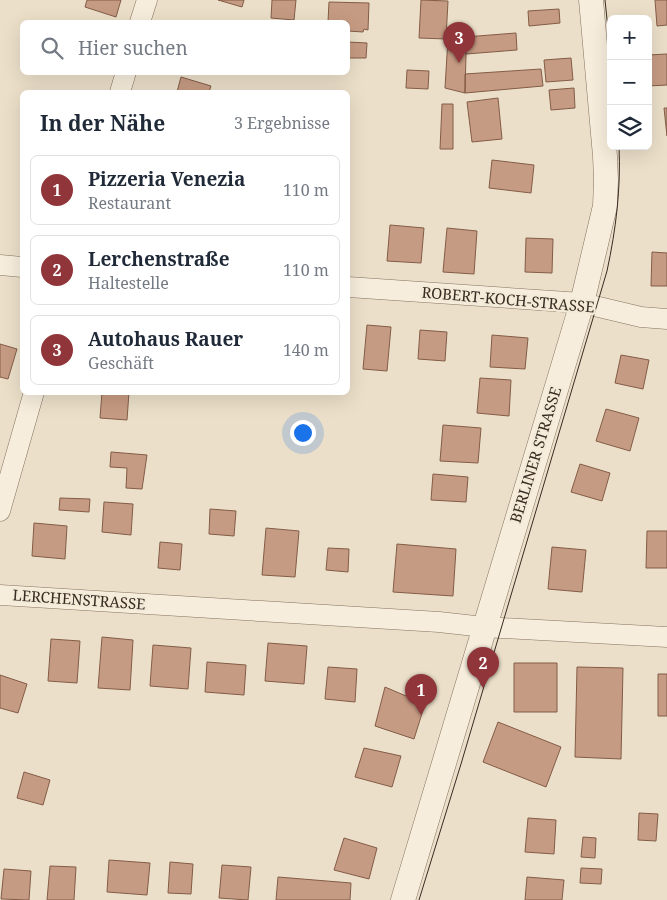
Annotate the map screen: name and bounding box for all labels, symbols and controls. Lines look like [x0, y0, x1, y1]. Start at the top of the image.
map controls [607, 15, 652, 150]
button: + [607, 15, 652, 60]
search box [20, 20, 350, 75]
pin: 3 [443, 22, 475, 63]
icon: search [38, 34, 66, 62]
text: Hier suchen [78, 35, 188, 61]
button: − [607, 60, 652, 105]
button: layers [607, 105, 652, 150]
text: In der Nähe [40, 109, 165, 137]
text: 3 Ergebnisse [234, 112, 330, 134]
text: Pizzeria Venezia [88, 166, 245, 192]
text: 1 [52, 179, 62, 201]
text: 110 m [283, 179, 329, 201]
text: Restaurant [88, 192, 171, 214]
text: Lerchenstraße [88, 246, 230, 272]
text: 2 [52, 259, 62, 281]
text: 110 m [283, 259, 329, 281]
text: Haltestelle [88, 272, 169, 294]
street label: ROBERT-KOCH-STRASSE [421, 281, 595, 317]
text: Autohaus Rauer [88, 326, 243, 352]
text: 3 [52, 339, 62, 361]
text: 140 m [283, 339, 329, 361]
text: Geschäft [88, 352, 154, 374]
street label: BERLINER STRASSE [505, 384, 565, 525]
your location [290, 420, 316, 446]
street label: LERCHENSTRASSE [12, 584, 146, 614]
pin: 2 [467, 647, 499, 688]
pin: 1 [405, 674, 437, 715]

